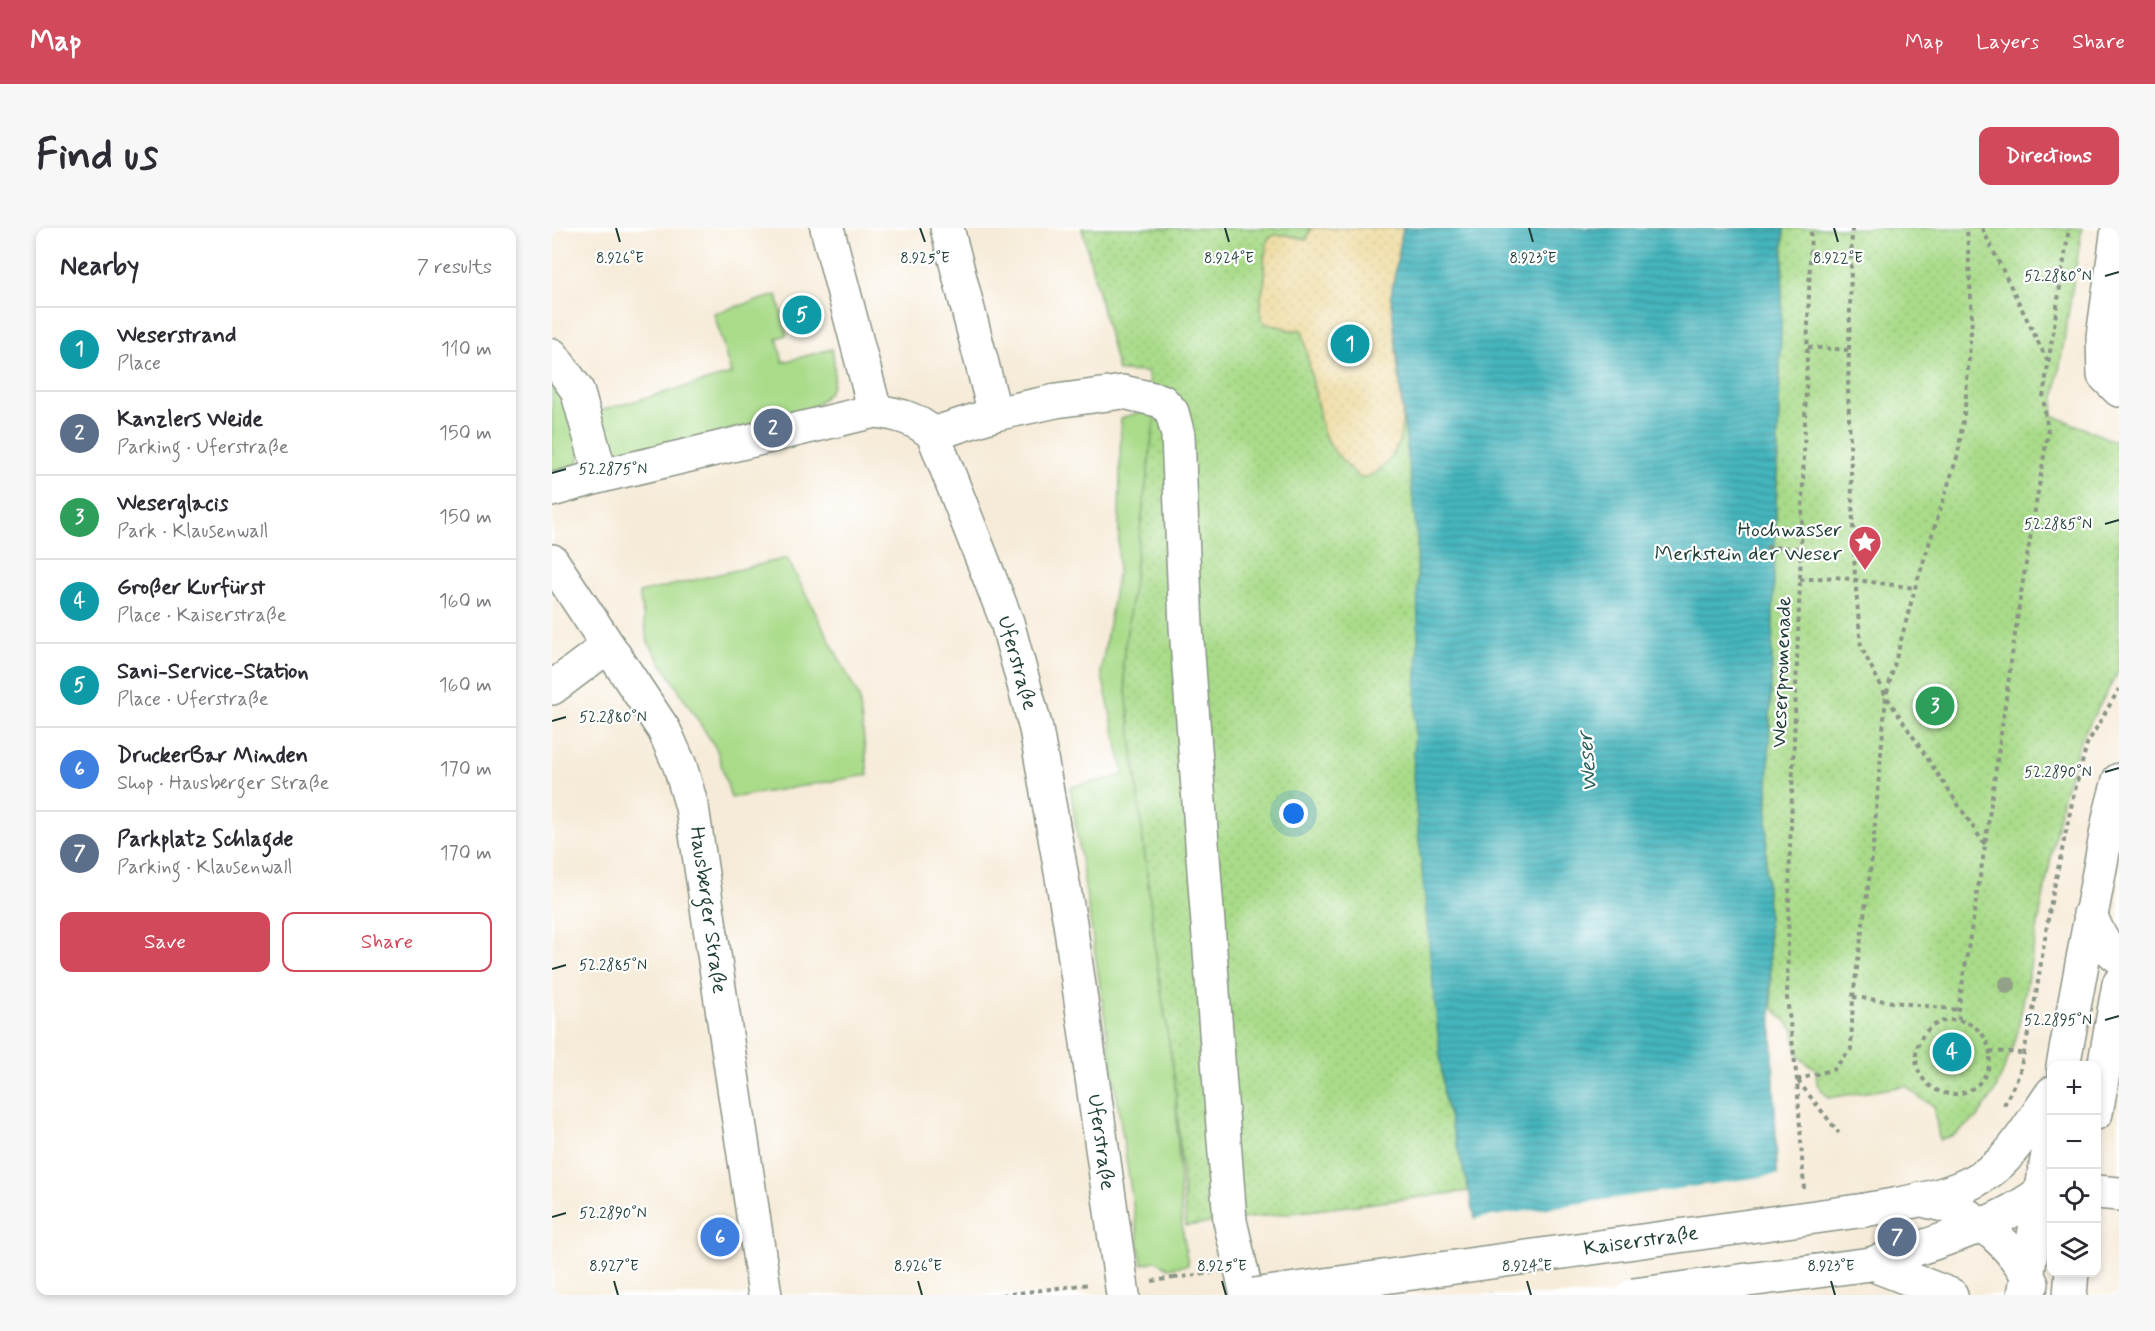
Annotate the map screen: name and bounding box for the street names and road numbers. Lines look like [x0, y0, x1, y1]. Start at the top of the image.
street label: Weserpromenade [1765, 596, 1799, 748]
street label: Uferstraße [990, 613, 1044, 713]
street label: Hausberger Straße [680, 825, 734, 996]
street label: Uferstraße [1080, 1092, 1122, 1192]
street label: Kaiserstraße [1582, 1219, 1700, 1263]

